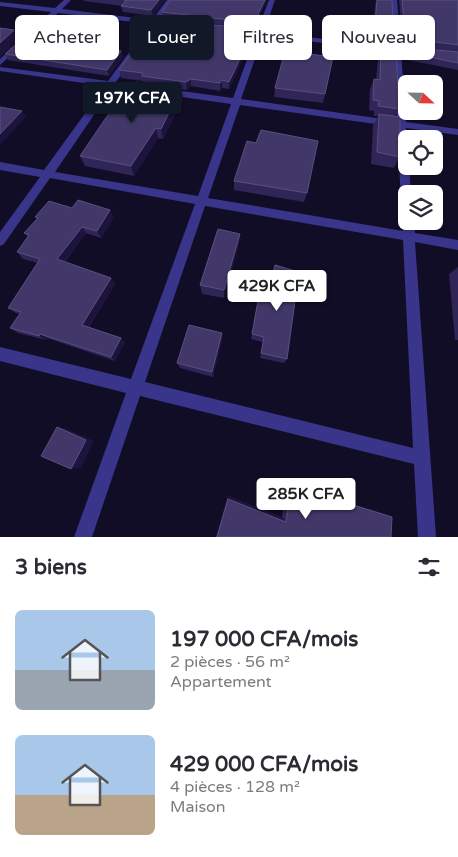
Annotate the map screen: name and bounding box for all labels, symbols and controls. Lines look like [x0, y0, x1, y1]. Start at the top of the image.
chip: Acheter [15, 15, 119, 60]
chip: Louer [129, 15, 214, 60]
chip: Filtres [224, 15, 312, 60]
chip: Nouveau [322, 15, 435, 60]
north arrow [398, 75, 442, 120]
map controls [398, 75, 443, 230]
pin: 197K CFA [80, 82, 184, 124]
text: 197K CFA [94, 88, 170, 108]
button: locate [398, 130, 443, 175]
button: layers [398, 185, 443, 230]
pin: 429K CFA [225, 270, 329, 312]
text: 429K CFA [239, 276, 315, 296]
pin: 285K CFA [254, 478, 358, 520]
text: 285K CFA [268, 484, 344, 504]
icon: filters [415, 553, 443, 581]
text: 3 biens [15, 555, 87, 580]
text: 197 000 CFA/mois [170, 627, 358, 652]
icon: home [55, 630, 115, 690]
text: 2 pièces · 56 m² [170, 652, 290, 672]
text: Appartement [170, 672, 272, 692]
text: 429 000 CFA/mois [170, 752, 358, 777]
icon: home [55, 755, 115, 815]
text: 4 pièces · 128 m² [170, 777, 300, 797]
text: Maison [170, 797, 226, 817]

